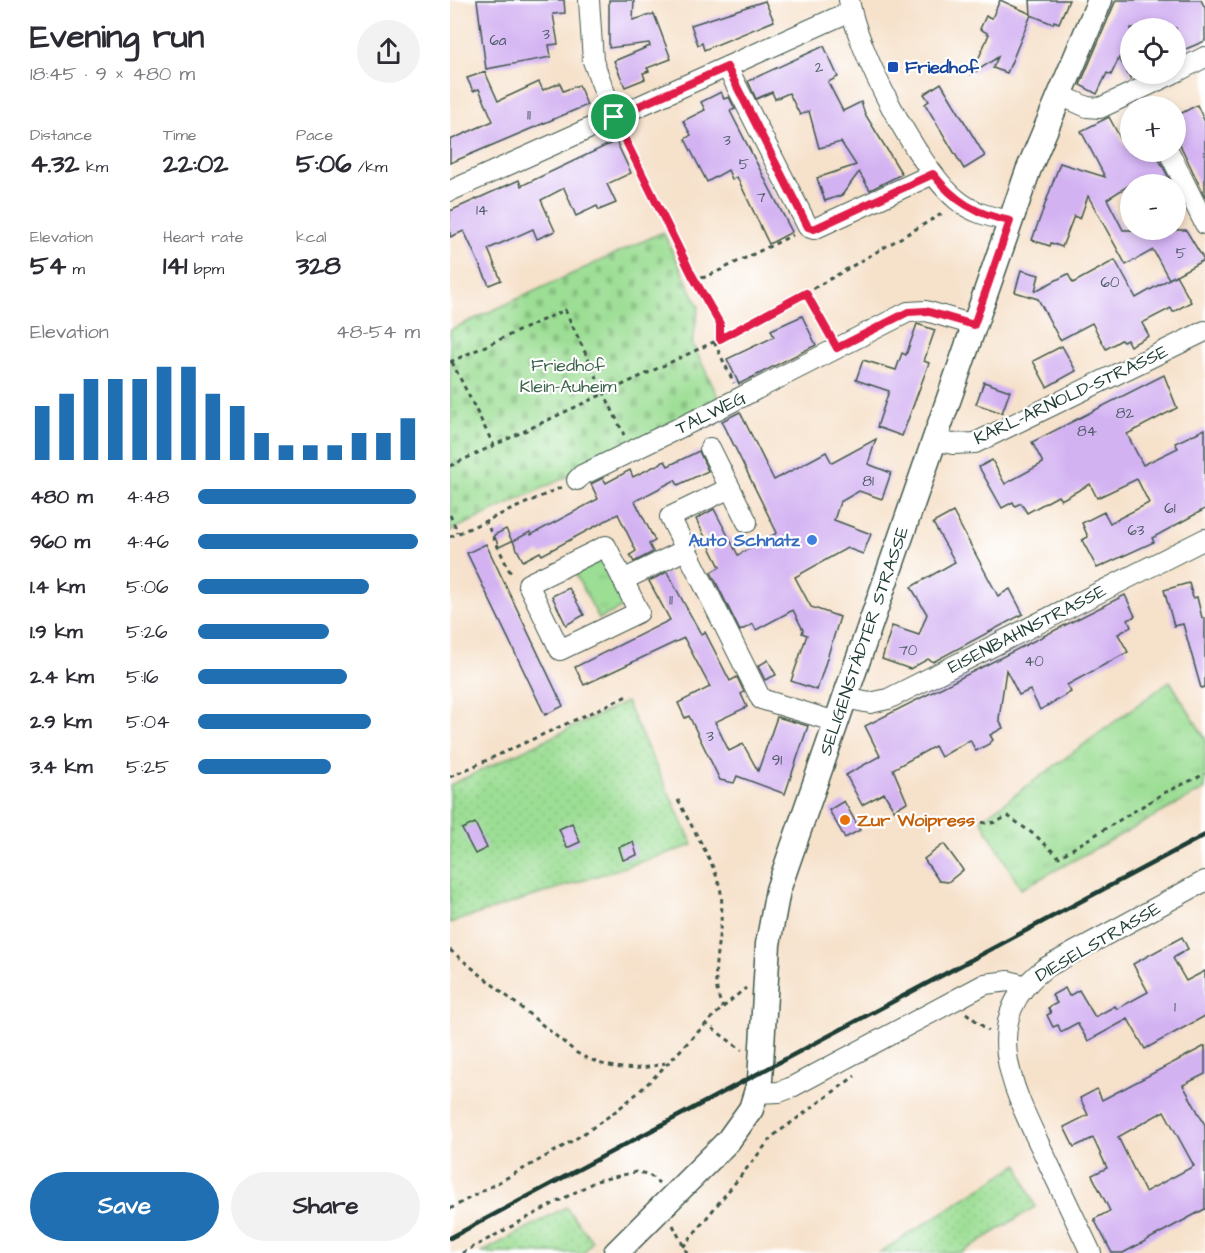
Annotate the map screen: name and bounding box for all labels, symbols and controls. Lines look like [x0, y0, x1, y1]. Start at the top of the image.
text: Evening run [30, 14, 204, 60]
map controls [1120, 18, 1186, 240]
button: locate [1120, 18, 1186, 84]
button: share [357, 20, 420, 83]
house number: 3 [542, 24, 550, 45]
house number: 6a [489, 30, 507, 51]
place label: Friedhof [905, 55, 980, 80]
house number: 2 [815, 57, 824, 78]
text: 18:45 · 9 × 480 m [30, 60, 195, 88]
marker: Friedhof [886, 60, 900, 74]
pin [588, 91, 639, 142]
button: + [1120, 96, 1186, 162]
icon: arrive [597, 100, 630, 133]
house number: 11 [527, 105, 531, 126]
text: Distance [30, 124, 92, 146]
text: Time [163, 124, 197, 146]
text: Pace [296, 124, 333, 146]
house number: 3 [723, 130, 731, 151]
text: 4.32 [30, 146, 79, 182]
text: 22:02 [163, 146, 228, 182]
text: 5:06 [296, 146, 351, 182]
house number: 5 [739, 154, 750, 175]
text: km [79, 156, 108, 178]
text: /km [351, 156, 387, 178]
button: − [1120, 174, 1186, 240]
house number: 7 [756, 187, 766, 208]
house number: 14 [476, 200, 488, 221]
text: Elevation [30, 226, 93, 248]
text: Heart rate [163, 226, 243, 248]
text: kcal [296, 226, 327, 248]
house number: 5 [1176, 243, 1187, 264]
text: 54 [30, 248, 66, 284]
text: 141 [163, 248, 187, 284]
text: 328 [296, 248, 341, 284]
text: m [66, 258, 85, 280]
text: bpm [187, 258, 224, 280]
house number: 60 [1101, 272, 1120, 293]
text: Elevation [30, 318, 109, 346]
text: 48–54 m [336, 318, 420, 346]
street label: KARL-ARNOLD-STRASSE [970, 339, 1173, 451]
park label: Friedhof Klein-Auheim [520, 353, 616, 399]
street label: TALWEG [672, 385, 751, 441]
house number: 82 [1116, 403, 1135, 424]
house number: 84 [1077, 421, 1097, 442]
house number: 81 [862, 471, 874, 492]
text: 480 m [30, 483, 93, 511]
text: 4:48 [126, 483, 170, 511]
house number: 61 [1164, 498, 1176, 519]
house number: 63 [1127, 520, 1145, 541]
street label: SELIGENSTÄDTER STRASSE [813, 523, 915, 759]
text: 960 m [30, 528, 90, 556]
text: 4:46 [126, 528, 169, 556]
place label: Auto Schnatz [689, 528, 801, 553]
marker: Auto Schnatz [805, 533, 819, 547]
text: 1.4 km [30, 573, 85, 601]
text: 5:06 [126, 573, 169, 601]
street label: EISENBAHNSTRASSE [944, 578, 1111, 680]
house number: 11 [669, 590, 673, 611]
text: 1.9 km [30, 618, 83, 646]
text: 5:26 [126, 618, 167, 646]
house number: 70 [899, 640, 918, 661]
house number: 40 [1024, 651, 1044, 672]
text: 2.4 km [30, 663, 94, 691]
text: 5:16 [126, 663, 159, 691]
text: 2.9 km [30, 708, 92, 736]
text: 5:04 [126, 708, 170, 736]
house number: 3 [706, 726, 714, 747]
house number: 91 [772, 750, 782, 771]
text: 3.4 km [30, 753, 92, 781]
text: 5:25 [126, 753, 169, 781]
place label: Zur Woipress [857, 808, 975, 833]
marker: Zur Woipress [838, 813, 852, 827]
street label: DIESELSTRASSE [1031, 896, 1165, 988]
house number: 1 [1174, 997, 1176, 1018]
button: Save [30, 1172, 219, 1241]
button: Share [231, 1172, 420, 1241]

